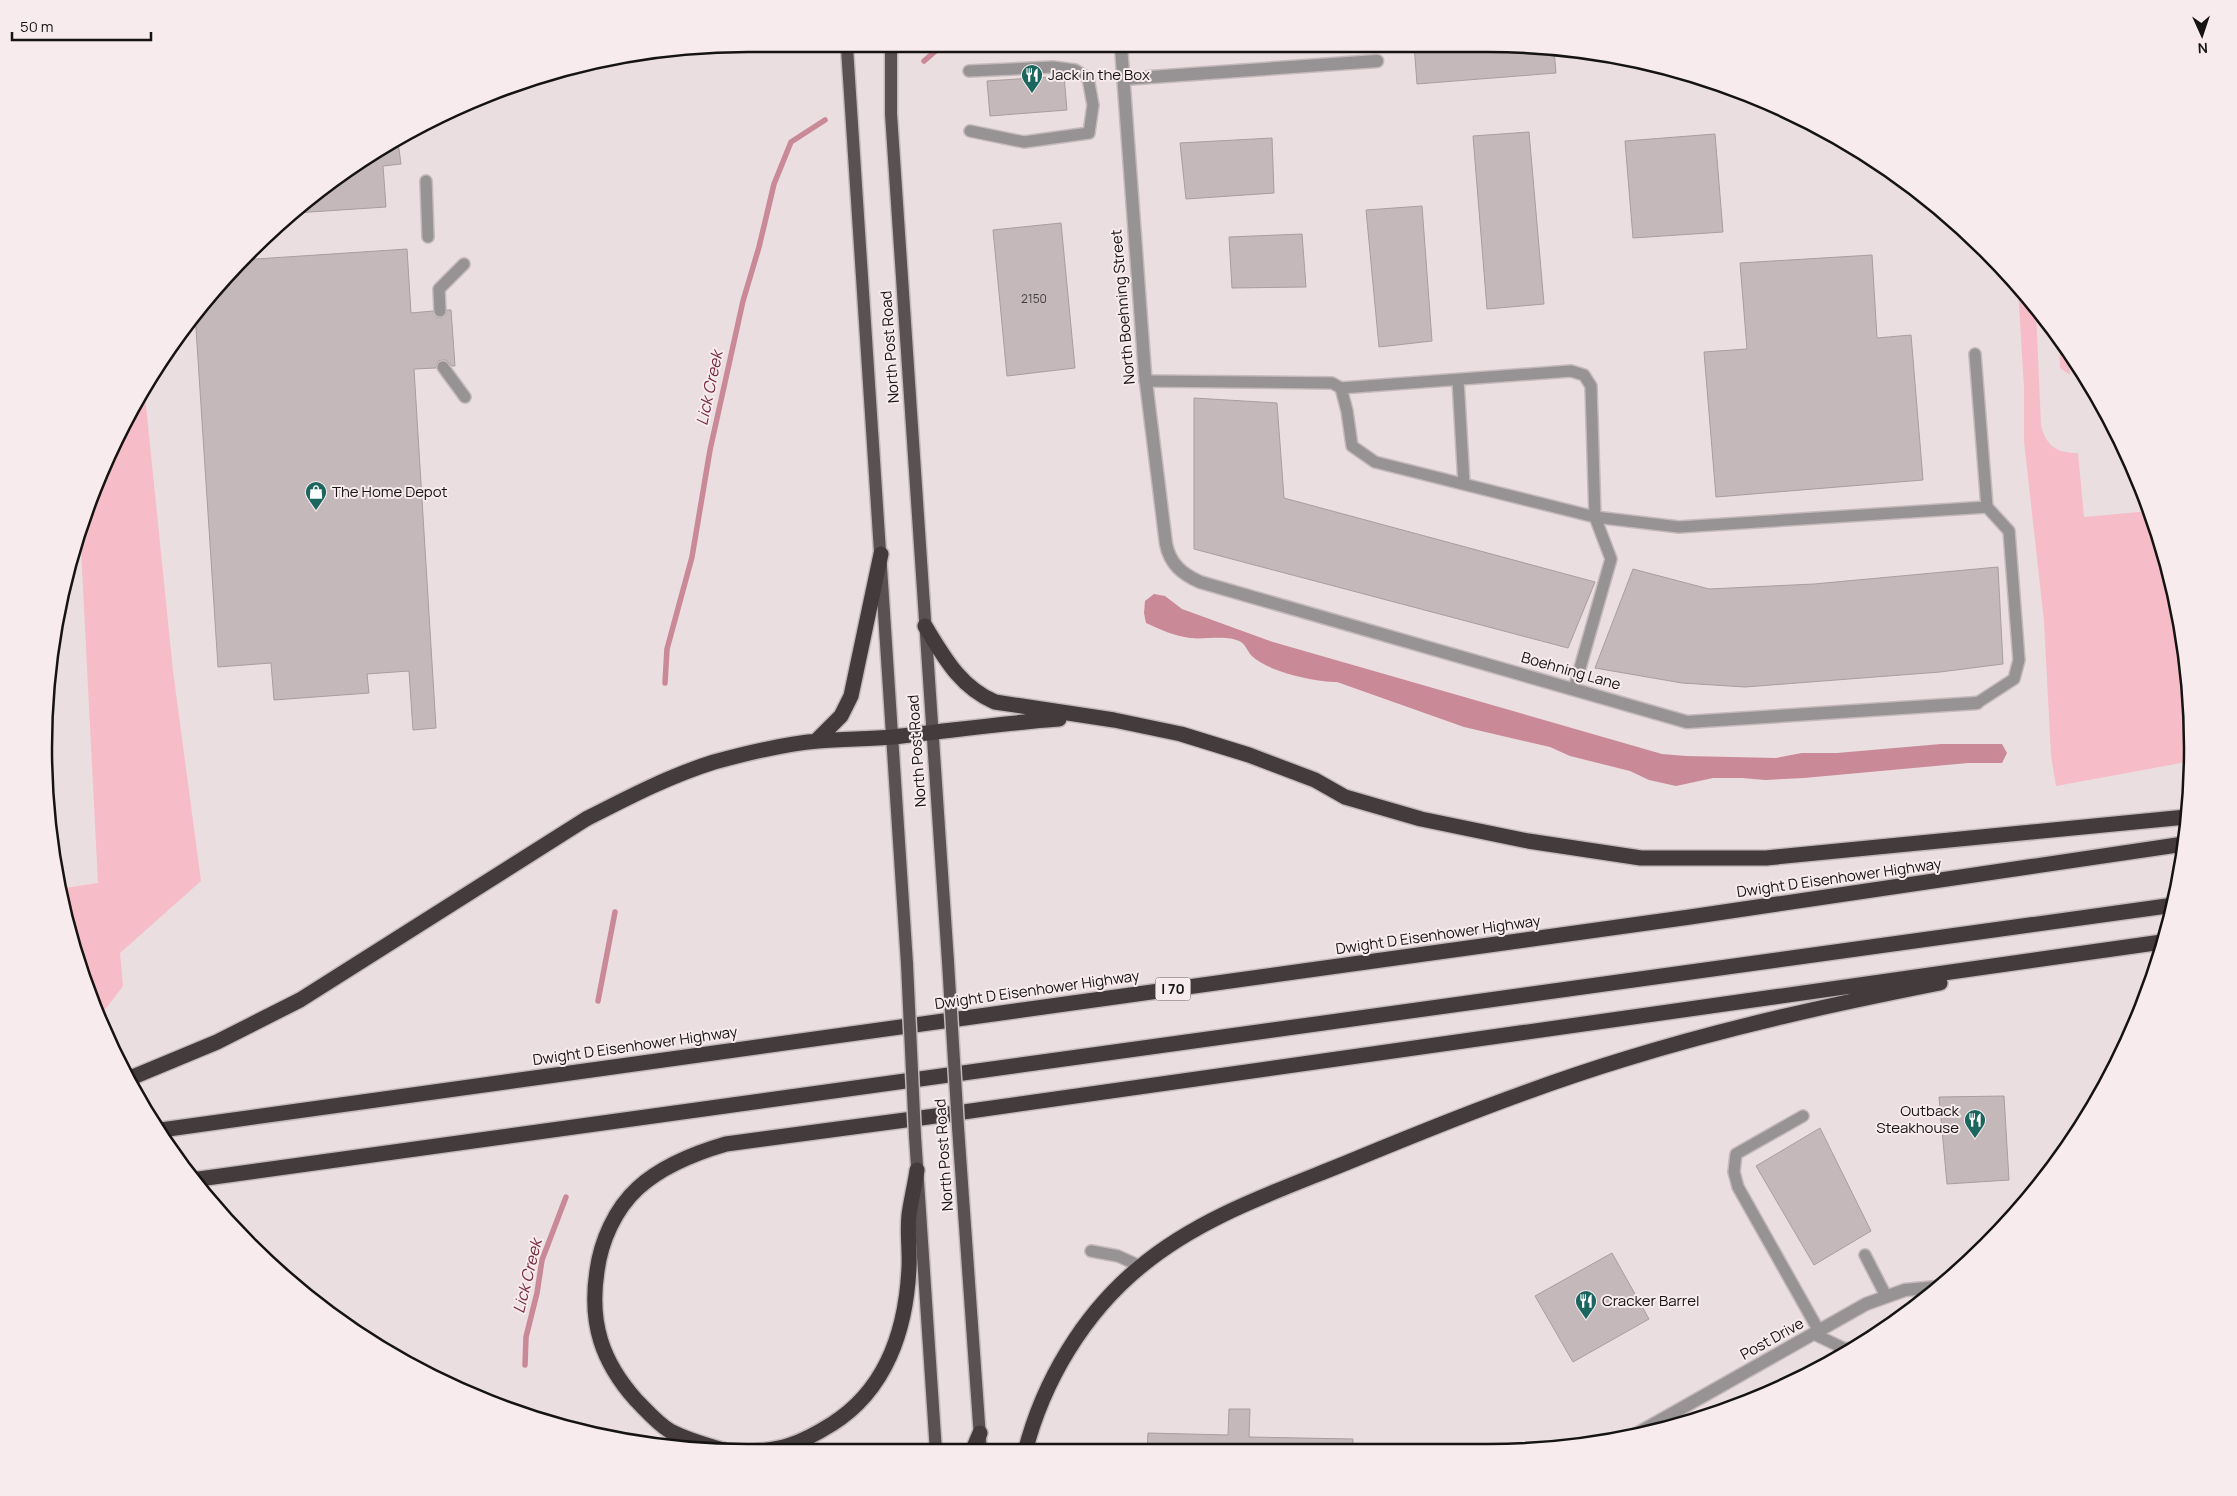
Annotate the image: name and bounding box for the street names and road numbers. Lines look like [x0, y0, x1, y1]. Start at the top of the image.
street label: North Boehning Street [1105, 229, 1140, 385]
street label: North Post Road [875, 290, 904, 404]
street label: Boehning Lane [1519, 646, 1624, 695]
street label: North Post Road [902, 694, 931, 808]
street label: Dwight D Eisenhower Highway [1735, 853, 1943, 902]
street label: Dwight D Eisenhower Highway [1334, 910, 1542, 959]
street label: Dwight D Eisenhower Highway [933, 965, 1141, 1014]
road number: I 70 [1156, 978, 1190, 1001]
street label: Dwight D Eisenhower Highway [531, 1021, 739, 1070]
street label: North Post Road [929, 1098, 958, 1212]
street label: Post Drive [1736, 1312, 1808, 1365]

